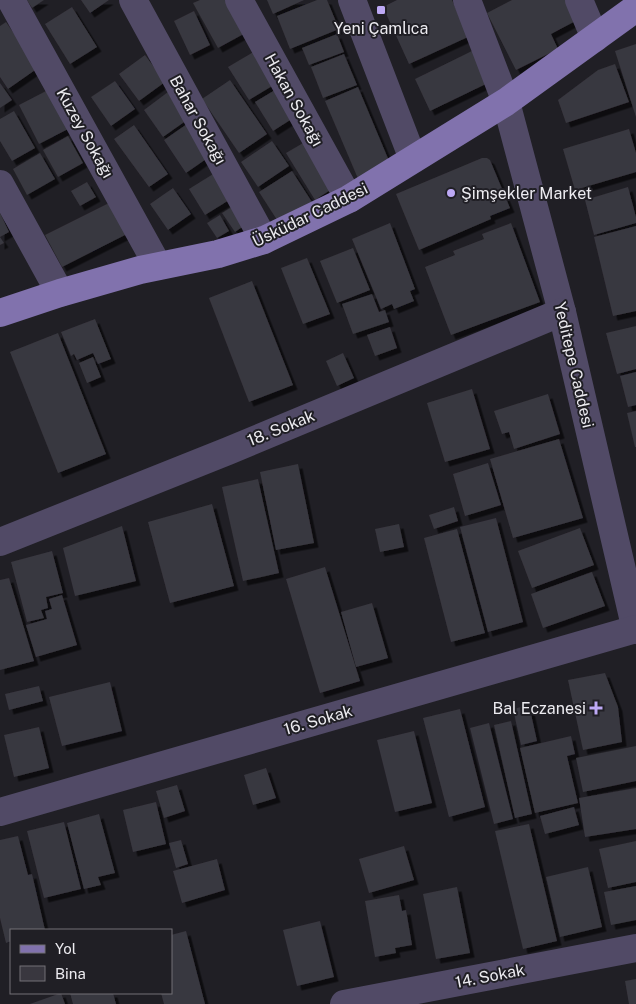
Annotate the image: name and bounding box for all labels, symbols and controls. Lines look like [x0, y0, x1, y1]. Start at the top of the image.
marker: Yeni Çamlıca [375, 4, 387, 16]
place label: Yeni Çamlıca [334, 19, 428, 38]
street label: Hakan Sokağı [261, 50, 327, 150]
street label: Bahar Sokağı [166, 72, 230, 168]
street label: Kuzey Sokağı [52, 85, 118, 181]
street label: Üsküdar Caddesi [249, 178, 371, 251]
place label: Şimşekler Market [461, 184, 592, 203]
marker: Şimşekler Market [445, 187, 457, 199]
street label: Yeditepe Caddesi [550, 300, 598, 430]
street label: 18. Sokak [245, 406, 317, 450]
place label: Bal Eczanesi [492, 699, 586, 718]
street label: 16. Sokak [282, 701, 354, 739]
marker: Bal Eczanesi [590, 702, 602, 714]
legend [10, 929, 172, 994]
text: Yol [55, 940, 76, 957]
street label: 14. Sokak [454, 960, 526, 992]
text: Bina [55, 965, 86, 982]

